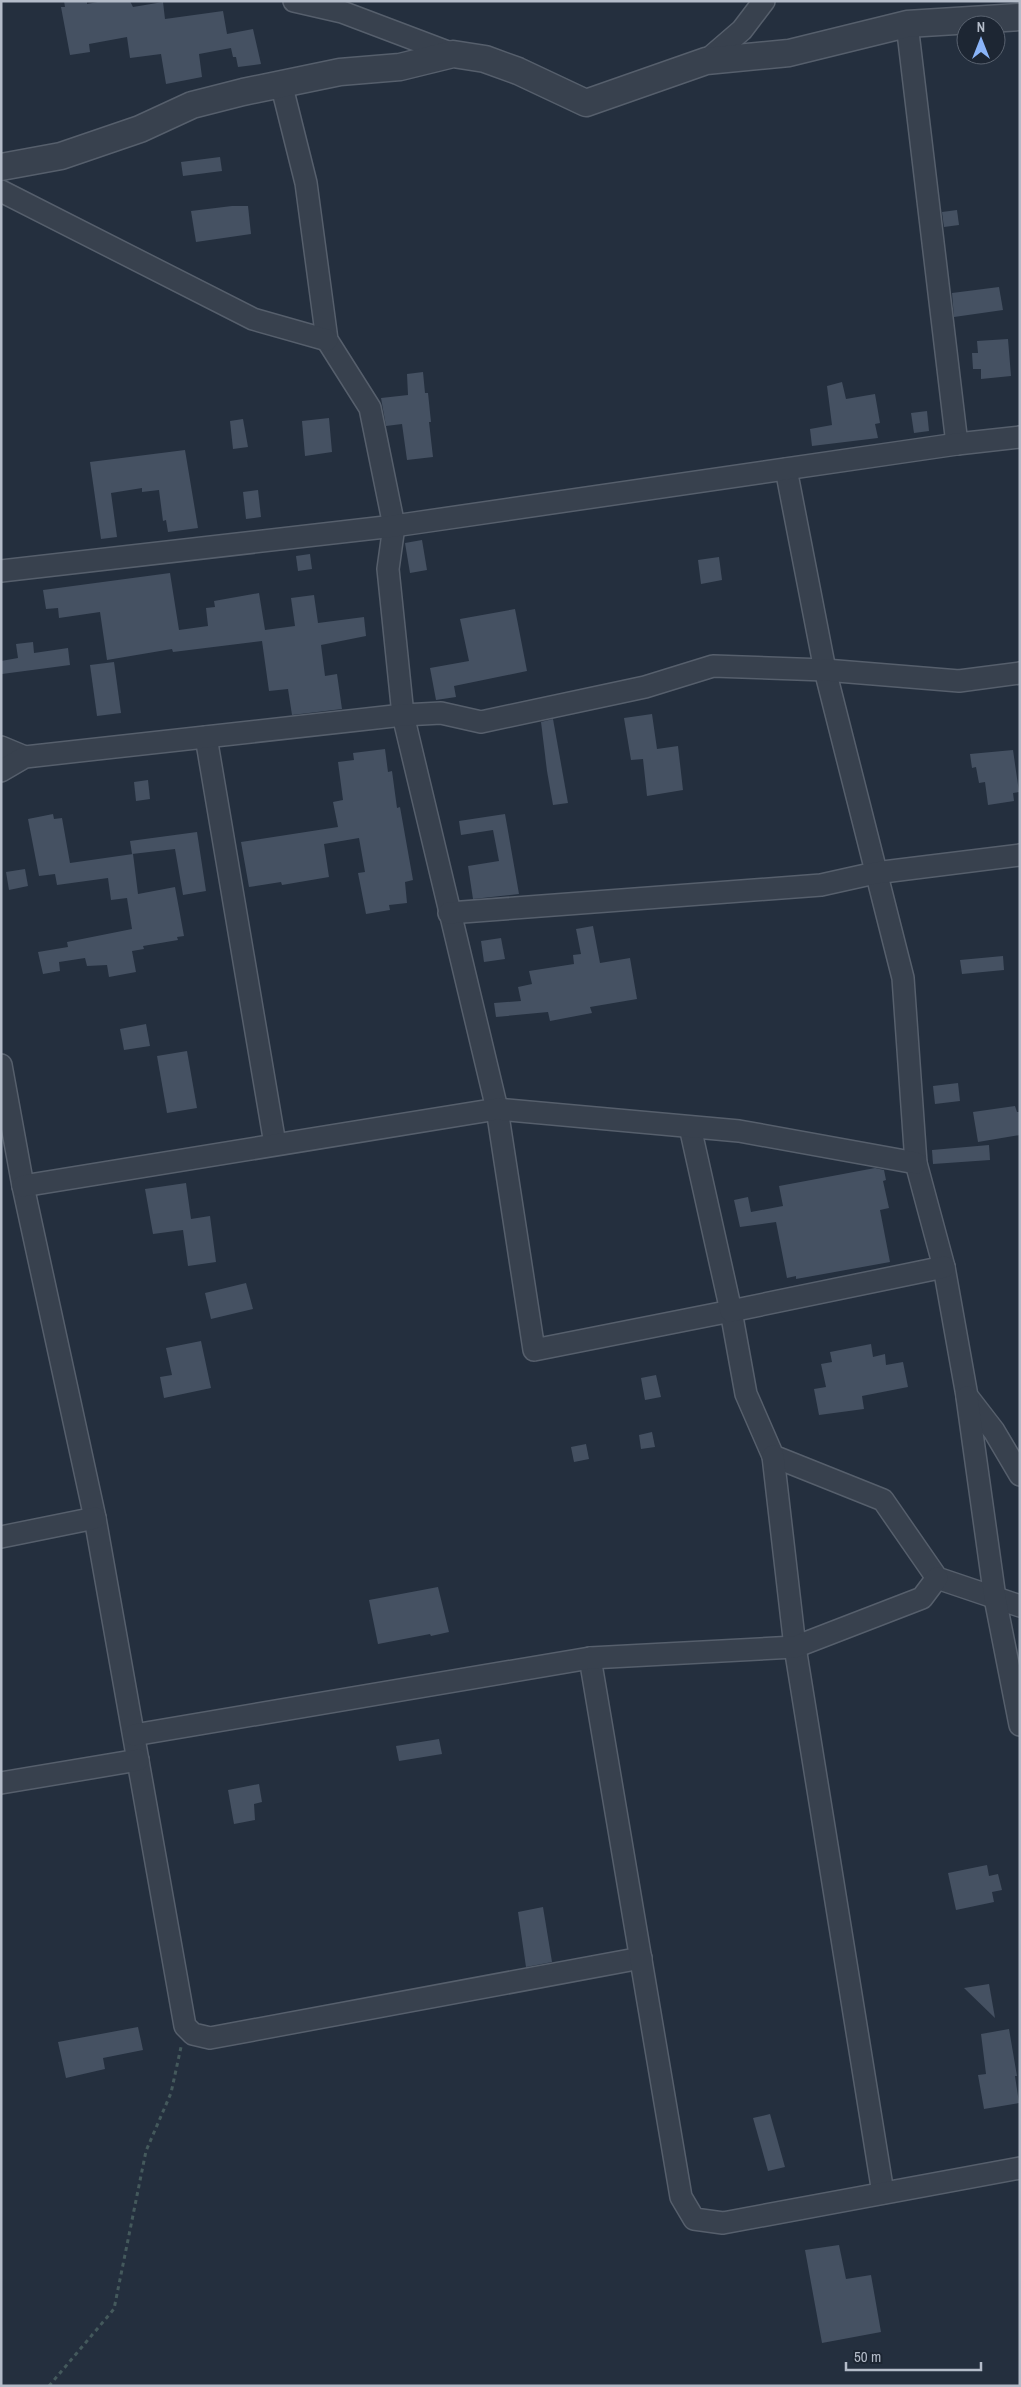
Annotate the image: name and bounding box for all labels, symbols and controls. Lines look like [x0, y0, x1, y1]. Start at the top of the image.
north arrow [956, 15, 1006, 65]
text: N [977, 18, 985, 36]
scale bar [846, 2340, 981, 2372]
text: 50 m [854, 2346, 881, 2367]

